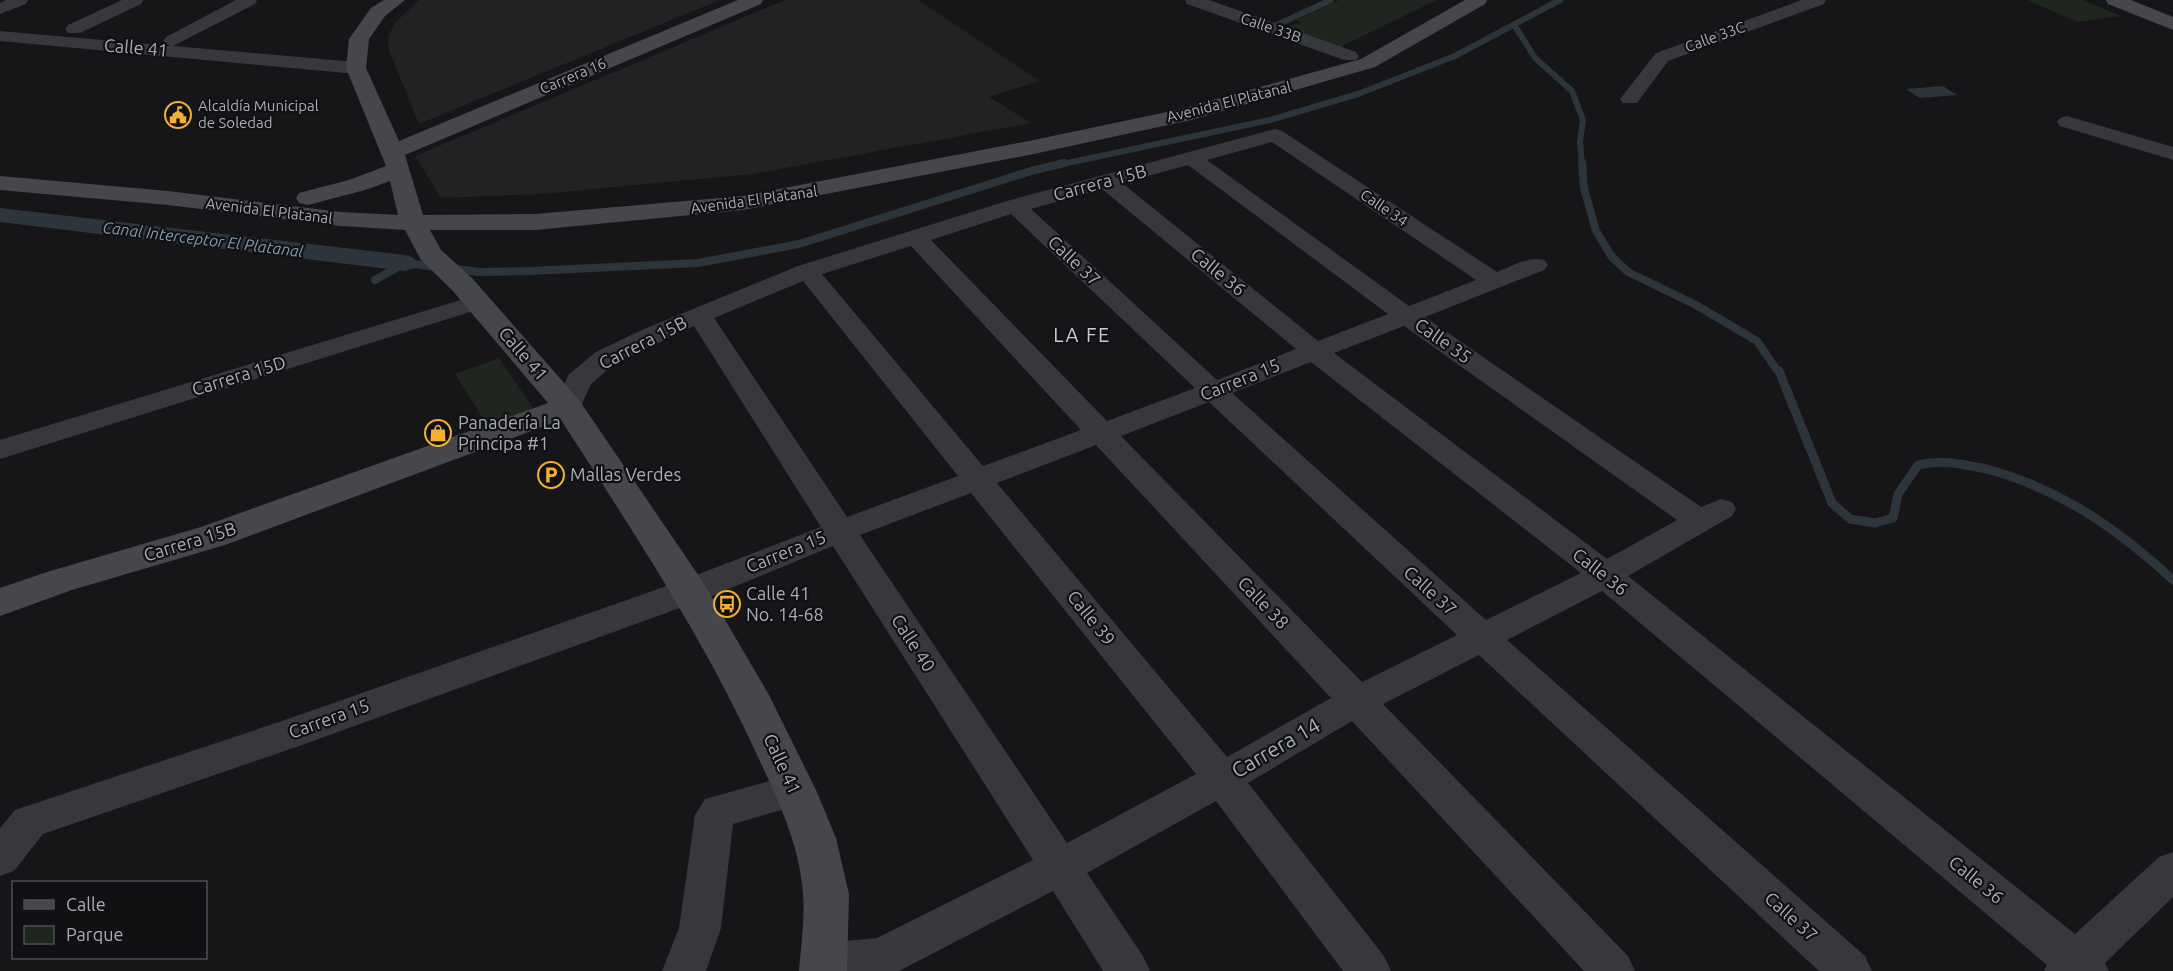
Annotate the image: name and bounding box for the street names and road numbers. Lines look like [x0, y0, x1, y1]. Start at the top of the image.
street label: Calle 33B [1239, 9, 1304, 46]
street label: Calle 33C [1682, 18, 1747, 55]
street label: Calle 41 [103, 34, 169, 60]
street label: Carrera 16 [537, 54, 608, 97]
street label: Avenida El Platanal [1165, 78, 1293, 125]
street label: Carrera 15B [1051, 160, 1149, 204]
street label: Avenida El Platanal [690, 182, 818, 217]
street label: Calle 34 [1357, 186, 1411, 230]
street label: Avenida El Platanal [205, 194, 333, 227]
street label: Calle 37 [1044, 231, 1105, 289]
street label: Calle 36 [1187, 243, 1250, 299]
street label: Carrera 15B [595, 311, 690, 373]
street label: Calle 35 [1412, 314, 1476, 367]
street label: Calle 41 [495, 323, 552, 384]
street label: Carrera 15D [189, 351, 288, 399]
street label: Carrera 15 [1197, 354, 1282, 404]
street label: Carrera 15B [141, 517, 238, 565]
street label: Carrera 15 [743, 526, 828, 576]
street label: Calle 36 [1569, 544, 1632, 599]
street label: Calle 37 [1400, 561, 1461, 619]
street label: Calle 38 [1234, 572, 1293, 632]
street label: Calle 39 [1064, 586, 1120, 649]
street label: Calle 40 [888, 610, 940, 675]
street label: Carrera 15 [286, 694, 372, 742]
street label: Carrera 14 [1227, 712, 1324, 782]
street label: Calle 41 [760, 730, 806, 797]
street label: Calle 36 [1945, 851, 2008, 907]
street label: Calle 37 [1761, 887, 1822, 945]

